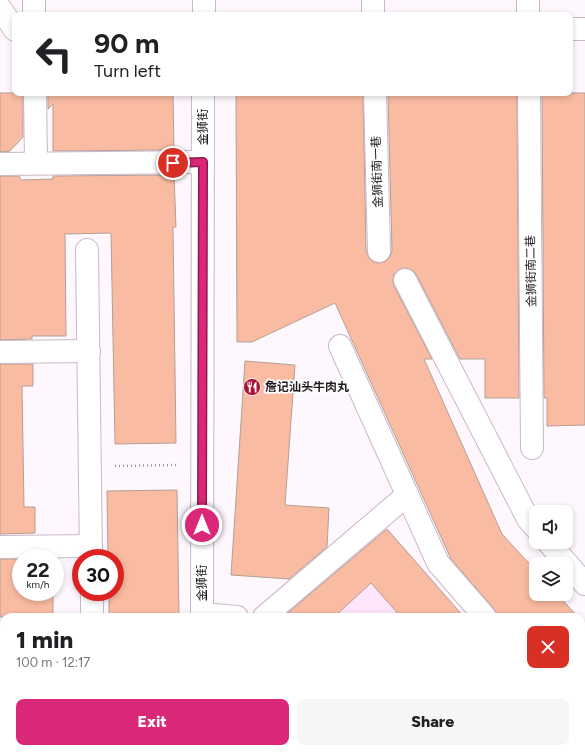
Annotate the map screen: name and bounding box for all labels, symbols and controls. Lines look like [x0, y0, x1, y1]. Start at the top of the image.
text: 90 m [94, 26, 159, 60]
icon: left [28, 28, 80, 80]
text: Turn left [94, 60, 161, 82]
street label: 金狮街 [196, 109, 210, 145]
street label: 金狮街南一巷 [369, 136, 385, 208]
pin [156, 146, 190, 180]
icon: arrive [162, 152, 184, 174]
street label: 金狮街南二巷 [523, 235, 539, 307]
restaurant icon: 詹记汕头牛肉丸 [242, 377, 262, 397]
place label: 詹记汕头牛肉丸 [265, 380, 349, 394]
position arrow [181, 504, 223, 546]
map controls [529, 505, 573, 601]
button: sound [529, 505, 573, 549]
speed limit sign: 30 [72, 549, 124, 601]
button: layers [529, 557, 573, 601]
text: 22 [26, 558, 50, 582]
street label: 金狮街 [195, 565, 209, 601]
text: km/h [27, 578, 49, 591]
text: 1 min [16, 625, 73, 654]
button: close [527, 626, 569, 668]
text: 100 m · 12:17 [16, 655, 90, 670]
button: Exit [16, 699, 289, 745]
button: Share [297, 699, 569, 745]

